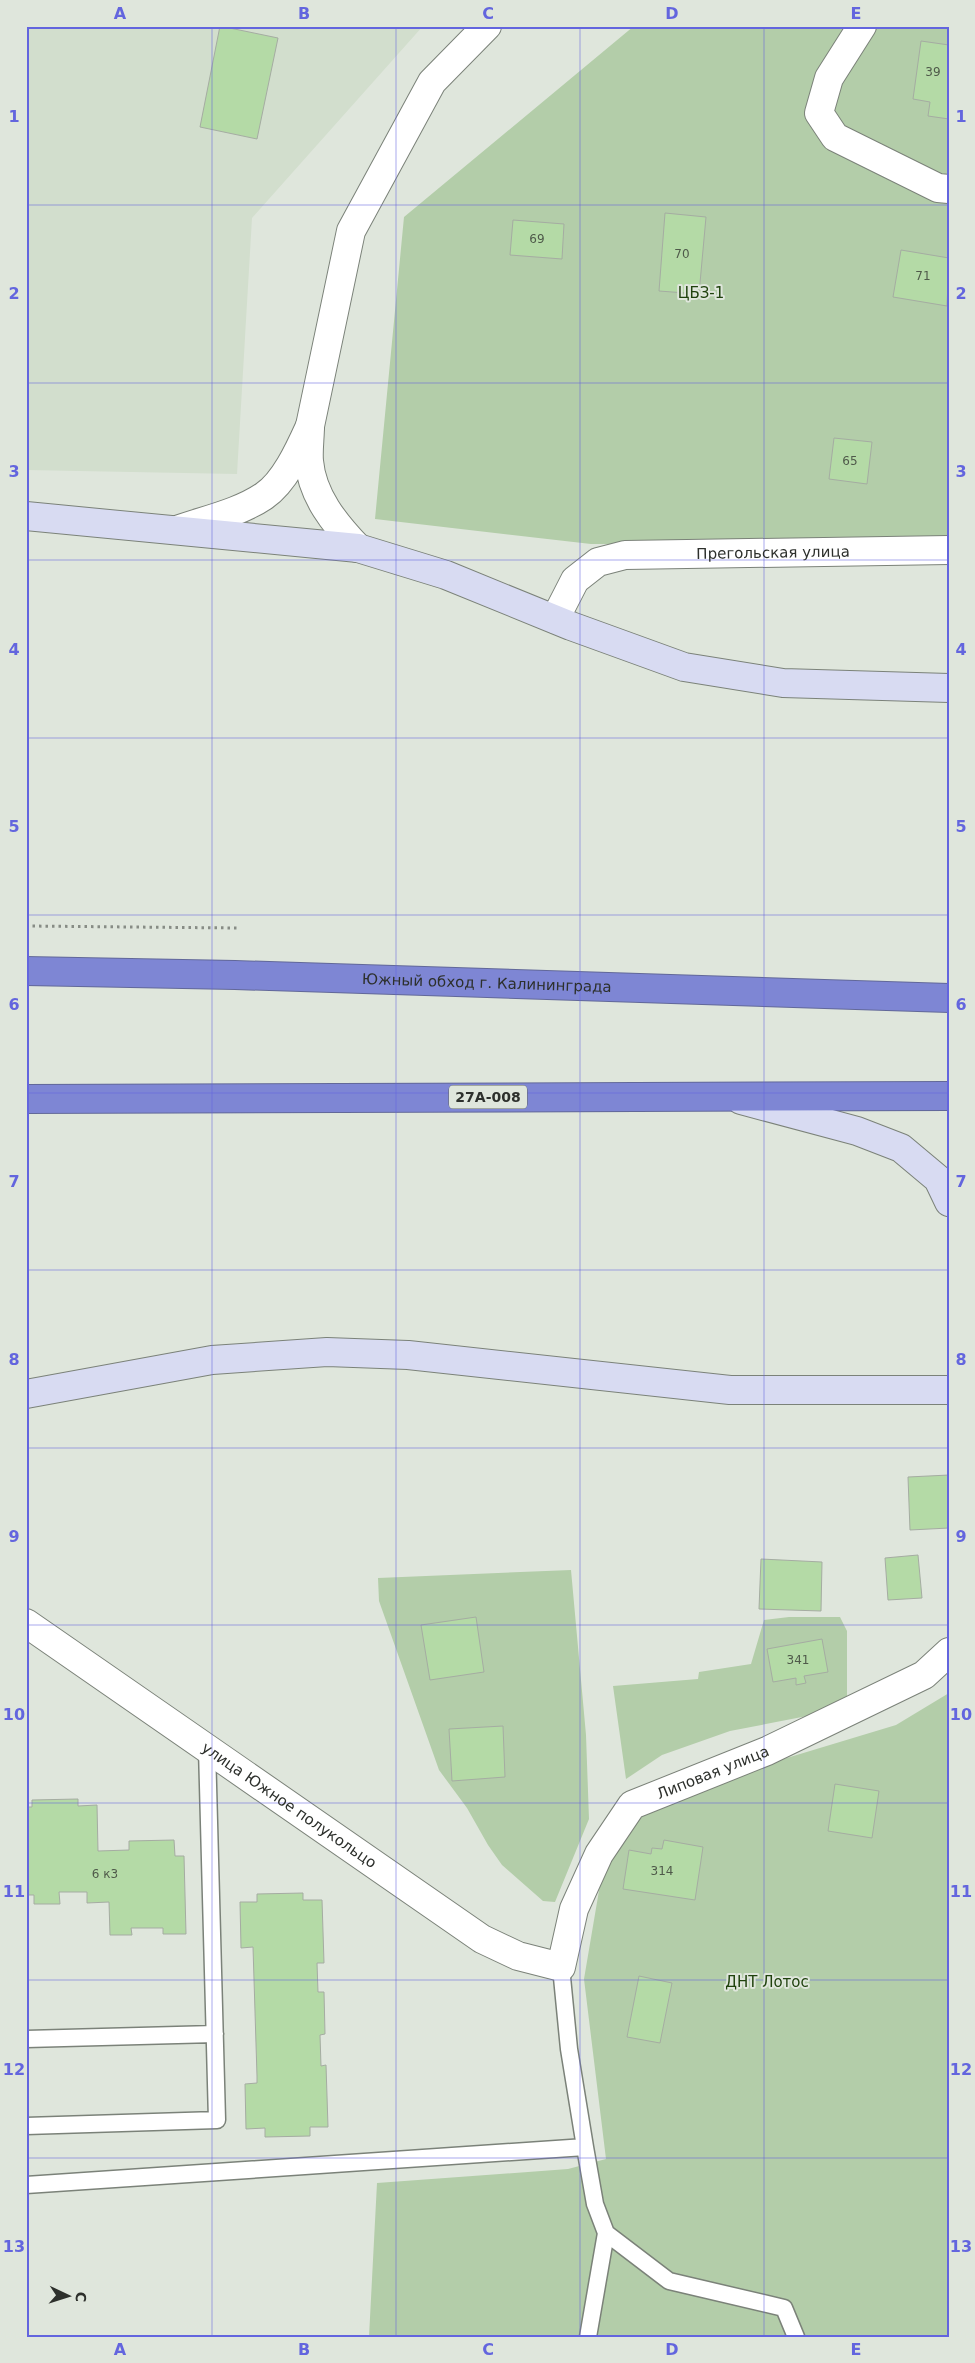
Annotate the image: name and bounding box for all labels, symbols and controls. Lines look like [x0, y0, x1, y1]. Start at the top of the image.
text: A [114, 4, 127, 23]
text: B [298, 4, 310, 23]
text: C [482, 4, 494, 23]
text: D [665, 4, 679, 23]
text: E [851, 4, 861, 23]
house number: 39 [925, 65, 941, 79]
text: 1 [8, 107, 20, 126]
text: 1 [955, 107, 967, 126]
house number: 69 [529, 232, 545, 246]
house number: 70 [674, 247, 690, 261]
house number: 71 [915, 269, 931, 283]
text: 2 [8, 284, 20, 303]
park label: ЦБЗ-1 [678, 284, 724, 302]
text: 2 [955, 284, 967, 303]
house number: 65 [842, 454, 858, 468]
text: 3 [8, 462, 20, 481]
text: 3 [955, 462, 967, 481]
street label: Прегольская улица [696, 543, 850, 563]
text: 4 [8, 640, 20, 659]
text: 4 [955, 640, 967, 659]
text: 5 [8, 817, 20, 836]
text: 5 [955, 817, 967, 836]
street label: Южный обход г. Калининграда [362, 970, 612, 996]
text: 6 [8, 995, 20, 1014]
text: 6 [955, 995, 967, 1014]
road number: 27А-008 [449, 1086, 527, 1108]
text: 7 [8, 1172, 20, 1191]
text: 7 [955, 1172, 967, 1191]
text: 8 [8, 1350, 20, 1369]
text: 8 [955, 1350, 967, 1369]
text: 9 [8, 1527, 20, 1546]
text: 9 [955, 1527, 967, 1546]
house number: 341 [787, 1653, 809, 1667]
text: 10 [3, 1705, 25, 1724]
text: 10 [950, 1705, 972, 1724]
street label: улица Южное полукольцо [198, 1738, 380, 1872]
street label: Липовая улица [654, 1742, 772, 1803]
house number: 314 [651, 1864, 673, 1878]
house number: 6 к3 [92, 1867, 118, 1881]
text: 11 [3, 1882, 25, 1901]
text: 11 [950, 1882, 972, 1901]
park label: ДНТ Лотос [725, 1973, 809, 1991]
text: 12 [3, 2060, 25, 2079]
text: 12 [950, 2060, 972, 2079]
text: 13 [3, 2237, 25, 2256]
text: 13 [950, 2237, 972, 2256]
north arrow [42, 2270, 92, 2320]
text: С [73, 2291, 89, 2303]
text: A [114, 2340, 127, 2359]
text: B [298, 2340, 310, 2359]
text: C [482, 2340, 494, 2359]
text: D [665, 2340, 679, 2359]
text: E [851, 2340, 861, 2359]

